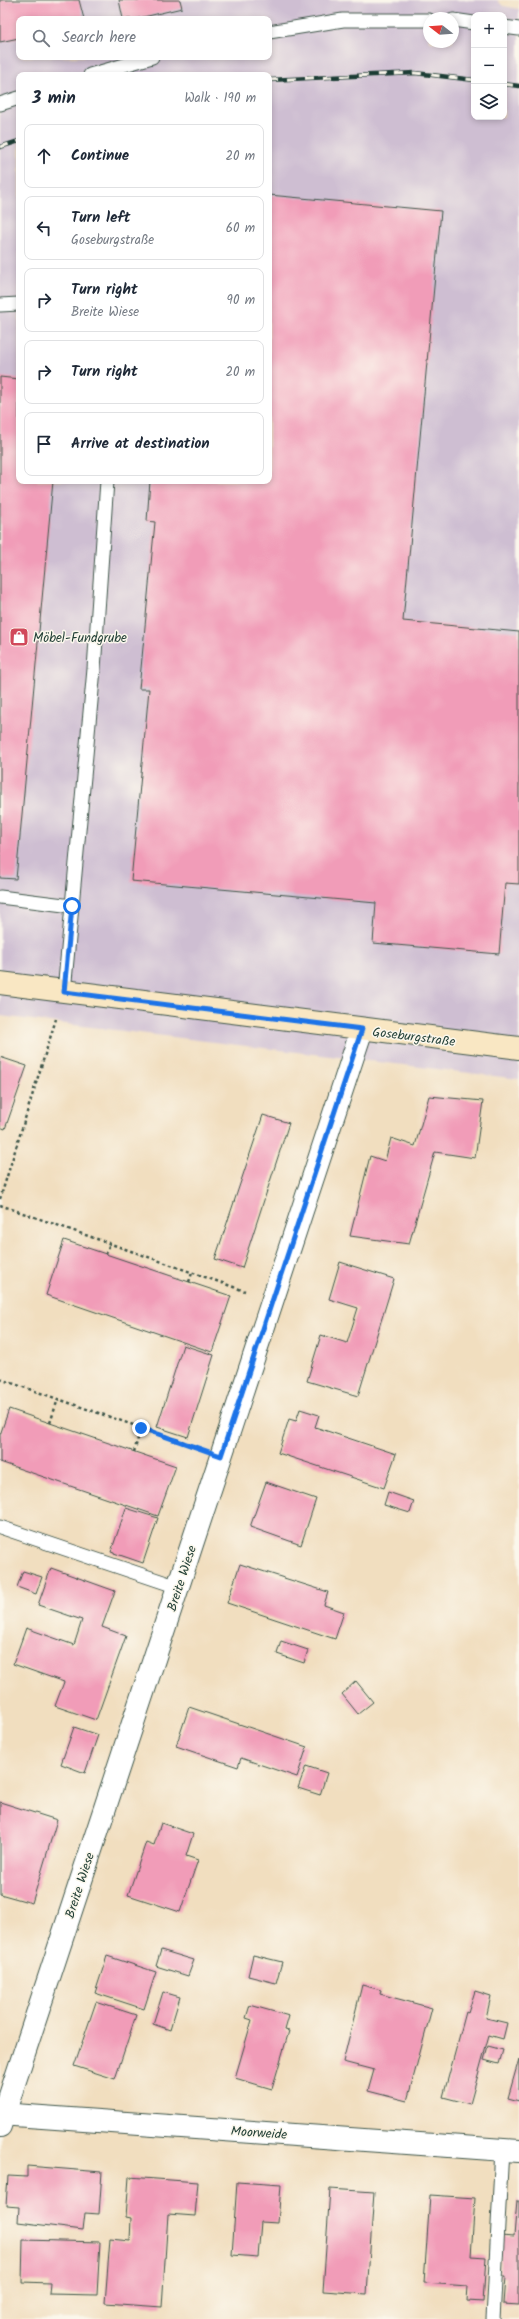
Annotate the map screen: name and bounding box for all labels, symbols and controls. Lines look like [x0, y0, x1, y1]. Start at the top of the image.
north arrow [423, 12, 459, 48]
map controls [471, 12, 507, 120]
button: + [471, 12, 507, 48]
search box [16, 16, 272, 60]
text: Search here [62, 26, 136, 50]
icon: search [30, 27, 52, 49]
button: − [471, 48, 507, 84]
button: layers [471, 84, 507, 120]
text: 3 min [32, 85, 76, 112]
text: Walk · 190 m [184, 88, 256, 109]
text: Continue [71, 144, 129, 168]
icon: ahead [33, 145, 55, 167]
text: 20 m [225, 146, 255, 167]
text: Turn left [71, 206, 131, 230]
icon: left [33, 217, 55, 239]
text: 60 m [226, 218, 255, 239]
text: Goseburgstraße [71, 230, 154, 251]
text: Turn right [71, 278, 138, 302]
icon: right [33, 289, 55, 311]
text: 90 m [227, 290, 255, 311]
text: Breite Wiese [71, 302, 139, 323]
text: Turn right [71, 360, 138, 384]
icon: right [33, 361, 55, 383]
text: 20 m [225, 362, 255, 383]
text: Arrive at destination [71, 432, 210, 456]
icon: arrive [33, 433, 55, 455]
shop icon: Möbel-Fundgrube [8, 626, 30, 648]
place label: Möbel-Fundgrube [33, 628, 127, 649]
route start [63, 897, 81, 915]
street label: Goseburgstraße [371, 1022, 457, 1053]
route end [132, 1419, 150, 1437]
street label: Breite Wiese [162, 1543, 203, 1614]
street label: Breite Wiese [60, 1850, 101, 1921]
street label: Moorweide [230, 2121, 288, 2146]

